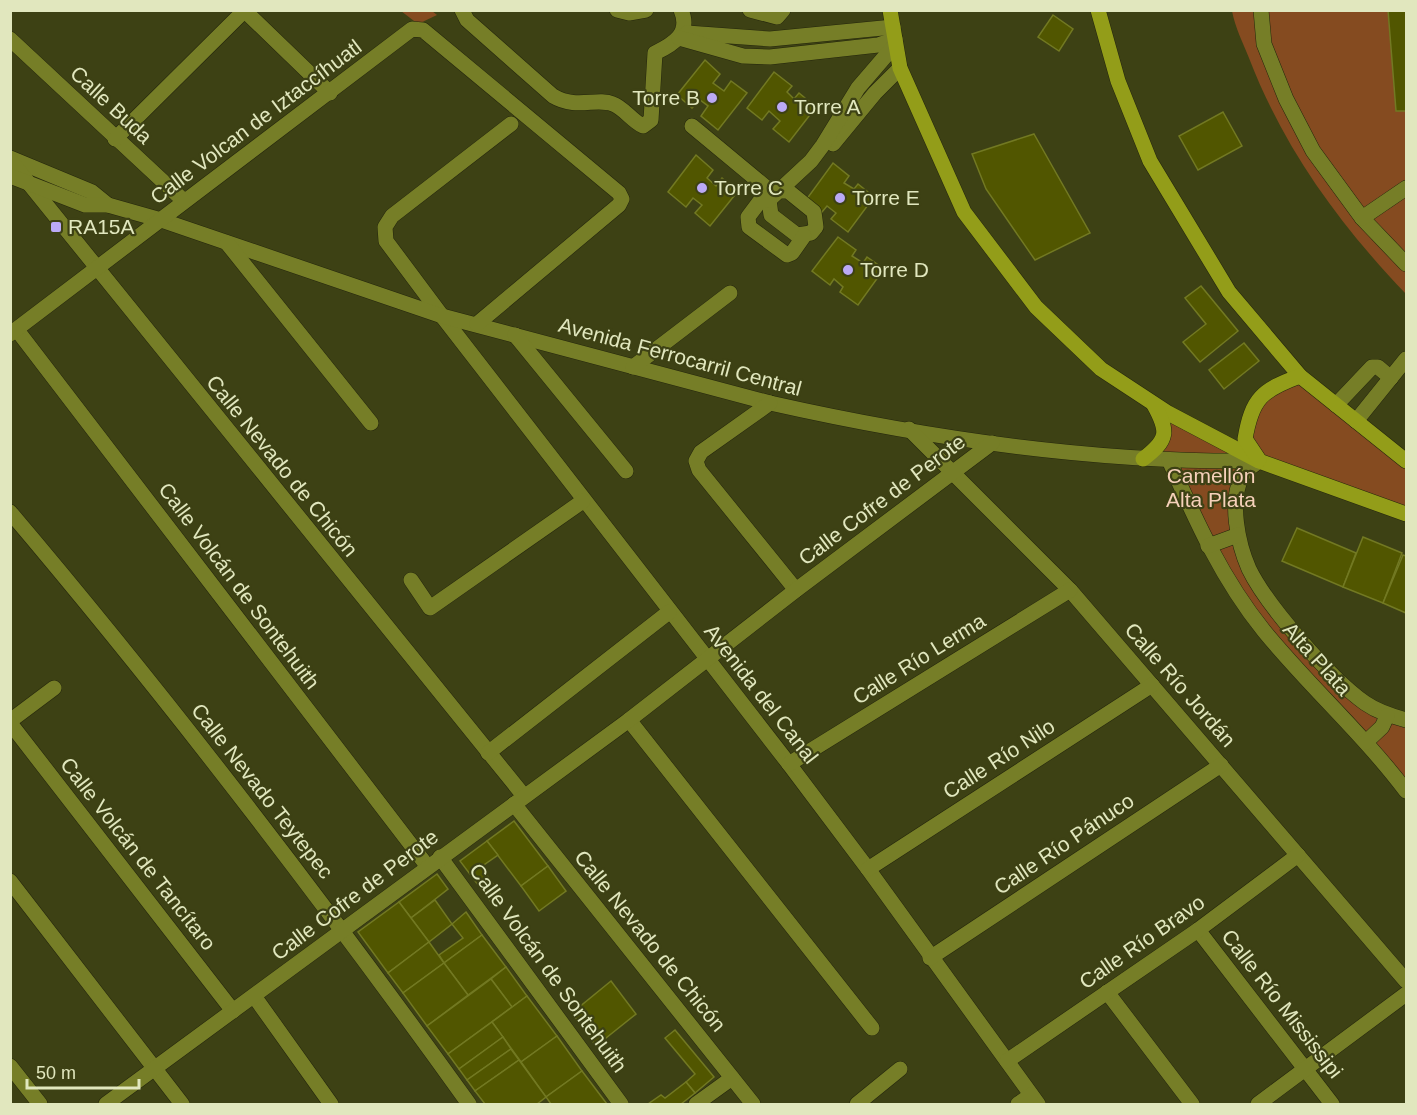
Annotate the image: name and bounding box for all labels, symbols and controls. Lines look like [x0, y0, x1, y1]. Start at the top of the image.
street label: Calle Volcan de Iztaccíhuatl [146, 35, 366, 208]
street label: Calle Buda [66, 61, 157, 148]
place label: Torre B [632, 86, 700, 109]
marker: Torre B [705, 91, 719, 105]
place label: Torre A [794, 95, 861, 118]
marker: Torre A [775, 100, 789, 114]
place label: Torre C [714, 176, 783, 199]
marker: Torre C [695, 181, 709, 195]
place label: Torre E [852, 186, 920, 209]
marker: Torre E [833, 191, 847, 205]
place label: RA15A [68, 215, 135, 238]
marker: RA15A [49, 220, 63, 234]
place label: Torre D [860, 258, 929, 281]
marker: Torre D [841, 263, 855, 277]
street label: Avenida Ferrocarril Central [556, 313, 804, 400]
street label: Calle Nevado de Chicón [202, 370, 363, 561]
street label: Calle Cofre de Perote [794, 430, 969, 570]
park label: Camellón Alta Plata [1166, 464, 1256, 511]
street label: Calle Volcán de Sontehuith [154, 478, 324, 693]
street label: Calle Río Lerma [848, 608, 989, 709]
street label: Calle Río Jordán [1120, 618, 1240, 751]
street label: Alta Plata [1279, 618, 1356, 700]
street label: Avenida del Canal [700, 620, 823, 768]
street label: Calle Nevado Teytepec [187, 699, 338, 883]
street label: Calle Río Nilo [939, 714, 1059, 803]
street label: Calle Volcán de Tancítaro [56, 753, 221, 954]
street label: Calle Río Pánuco [990, 788, 1138, 899]
street label: Calle Cofre de Perote [267, 825, 442, 965]
street label: Calle Nevado de Chicón [570, 845, 731, 1036]
street label: Calle Volcán de Sontehuith [465, 859, 632, 1076]
street label: Calle Río Bravo [1075, 890, 1209, 993]
street label: Calle Río Mississipi [1217, 925, 1347, 1082]
scale bar [27, 1052, 140, 1090]
text: 50 m [36, 1063, 76, 1083]

